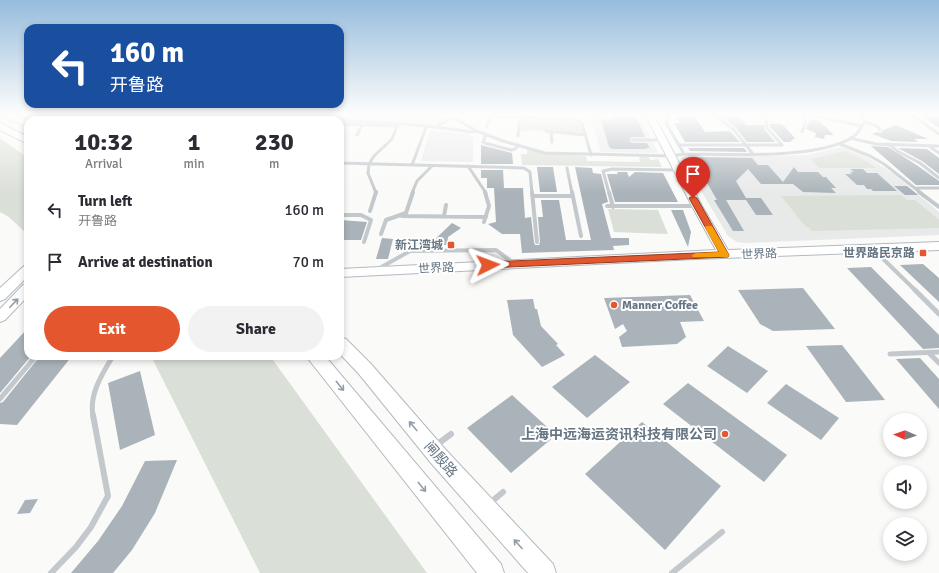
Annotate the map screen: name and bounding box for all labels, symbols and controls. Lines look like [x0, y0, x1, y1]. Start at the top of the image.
text: 160 m [110, 36, 184, 70]
icon: left [44, 40, 96, 92]
text: 开鲁路 [110, 74, 164, 96]
text: 10:32 [74, 127, 133, 157]
text: 1 [188, 127, 200, 157]
text: 230 [255, 127, 294, 157]
text: Arrival [85, 156, 122, 172]
text: min [184, 156, 205, 172]
text: m [269, 156, 279, 172]
pin [676, 157, 710, 198]
icon: arrive [682, 163, 704, 185]
text: Turn left [78, 192, 132, 210]
icon: left [44, 199, 66, 221]
text: 160 m [284, 201, 324, 219]
text: 开鲁路 [78, 213, 117, 229]
place label: 新江湾城 [395, 238, 443, 253]
marker: 新江湾城 [446, 240, 456, 250]
position arrow [467, 244, 509, 286]
street label: 世界路 [741, 246, 777, 263]
place label: 世界路民京路 [843, 246, 915, 261]
marker: 世界路民京路 [918, 248, 928, 258]
icon: arrive [44, 251, 66, 273]
text: Arrive at destination [78, 253, 213, 271]
text: 70 m [293, 253, 324, 271]
street label: 世界路 [418, 260, 454, 277]
one-way arrow [9, 298, 19, 308]
place label: Manner Coffee [622, 298, 698, 313]
marker: Manner Coffee [609, 300, 619, 310]
button: Exit [44, 306, 180, 352]
button: Share [188, 306, 324, 352]
one-way arrow [335, 381, 344, 391]
north arrow [883, 413, 927, 457]
map controls [883, 413, 927, 561]
one-way arrow [408, 421, 417, 431]
place label: 上海中远海运资讯科技有限公司 [521, 426, 717, 443]
marker: 上海中远海运资讯科技有限公司 [720, 429, 730, 439]
street label: 闸殷路 [420, 438, 461, 481]
button: sound [883, 465, 927, 509]
one-way arrow [418, 481, 426, 492]
button: layers [883, 517, 927, 561]
one-way arrow [513, 539, 522, 549]

